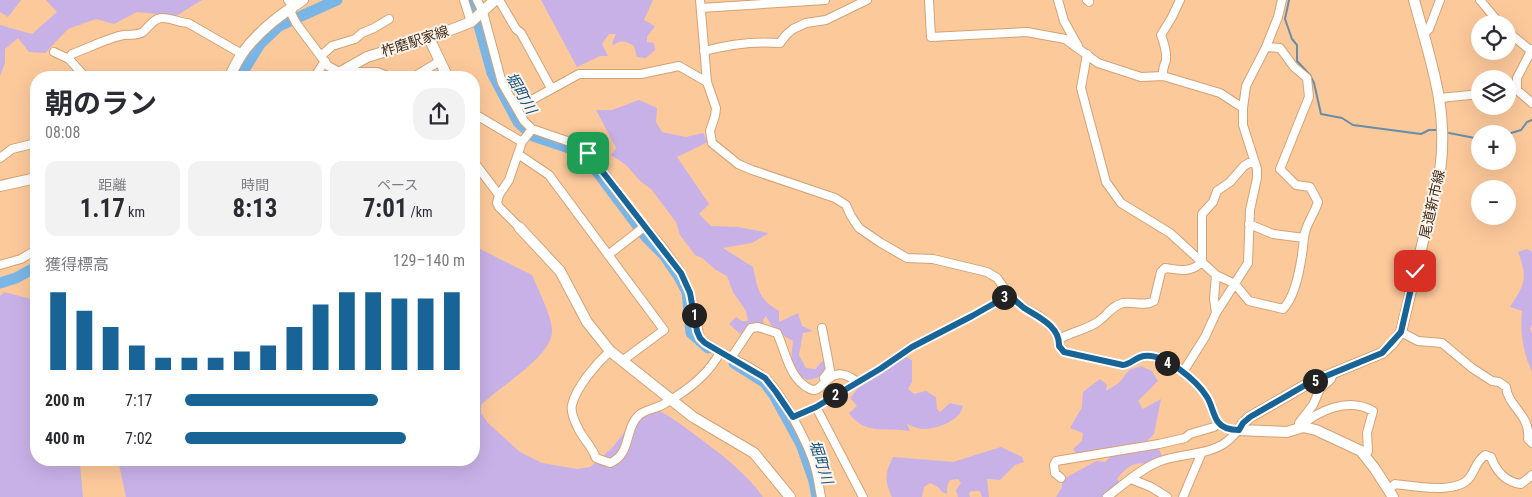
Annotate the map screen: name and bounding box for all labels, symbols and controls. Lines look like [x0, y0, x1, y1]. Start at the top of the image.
map controls [1471, 15, 1516, 225]
button: locate [1471, 15, 1516, 60]
street label: 柞磨駅家線 [379, 23, 451, 59]
water label: 堀町川 [502, 69, 541, 119]
button: layers [1471, 70, 1516, 115]
text: 朝のラン [45, 87, 157, 120]
button: share [413, 88, 465, 140]
text: 08:08 [45, 123, 80, 142]
button: + [1471, 125, 1516, 170]
pin [567, 132, 609, 174]
icon: arrive [574, 139, 602, 167]
street label: 尾道新市線 [1416, 168, 1448, 240]
text: 距離 [98, 177, 126, 193]
text: 時間 [241, 177, 269, 193]
text: ペース [377, 177, 418, 193]
button: − [1471, 180, 1516, 225]
text: 1.17 [80, 194, 125, 223]
text: 8:13 [233, 194, 277, 223]
text: 7:01 [363, 194, 407, 223]
text: km [125, 204, 145, 220]
text: /km [407, 204, 433, 220]
pin [1394, 250, 1436, 292]
text: 129–140 m [393, 251, 465, 270]
text: 獲得標高 [45, 255, 109, 274]
icon: check [1401, 257, 1429, 285]
pin: 3 [992, 284, 1016, 310]
text: 3 [1001, 289, 1008, 305]
pin: 1 [682, 302, 706, 328]
text: 1 [691, 307, 698, 323]
pin: 4 [1154, 350, 1180, 376]
text: 4 [1164, 355, 1171, 371]
pin: 5 [1302, 368, 1328, 394]
text: 5 [1312, 373, 1319, 389]
pin: 2 [822, 382, 848, 408]
text: 2 [832, 387, 839, 403]
text: 200 m [45, 391, 85, 410]
text: 7:17 [125, 391, 152, 410]
text: 400 m [45, 429, 85, 448]
text: 7:02 [125, 429, 152, 448]
water label: 堀町川 [805, 438, 837, 488]

